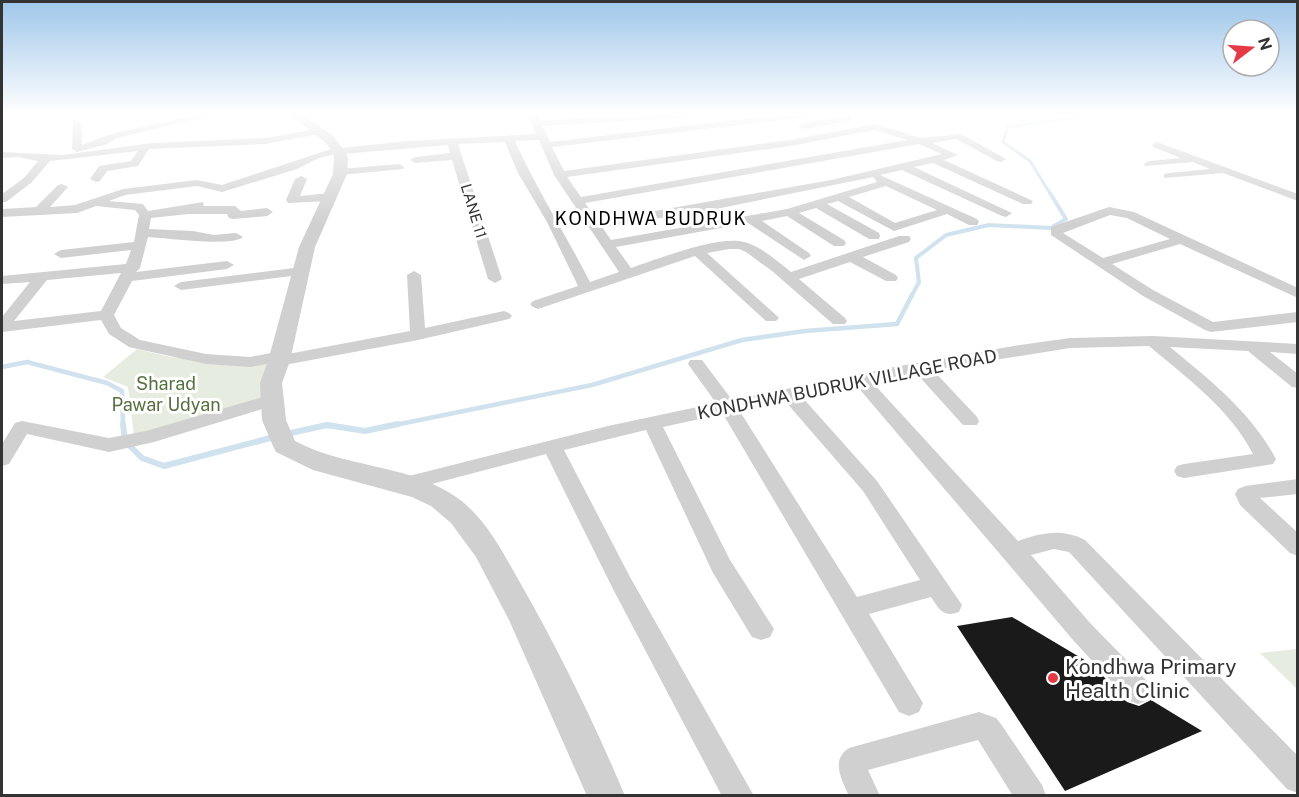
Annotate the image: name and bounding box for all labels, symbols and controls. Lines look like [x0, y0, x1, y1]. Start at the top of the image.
north arrow [1221, 18, 1281, 78]
text: N [1254, 35, 1276, 53]
street label: LANE 11 [458, 182, 490, 240]
district label: KONDHWA BUDRUK [555, 208, 747, 229]
street label: KONDHWA BUDRUK VILLAGE ROAD [696, 345, 998, 423]
park label: Sharad Pawar Udyan [111, 373, 221, 415]
place label: Kondhwa Primary Health Clinic [1065, 654, 1236, 703]
marker: Kondhwa Primary Health Clinic [1046, 671, 1060, 685]

